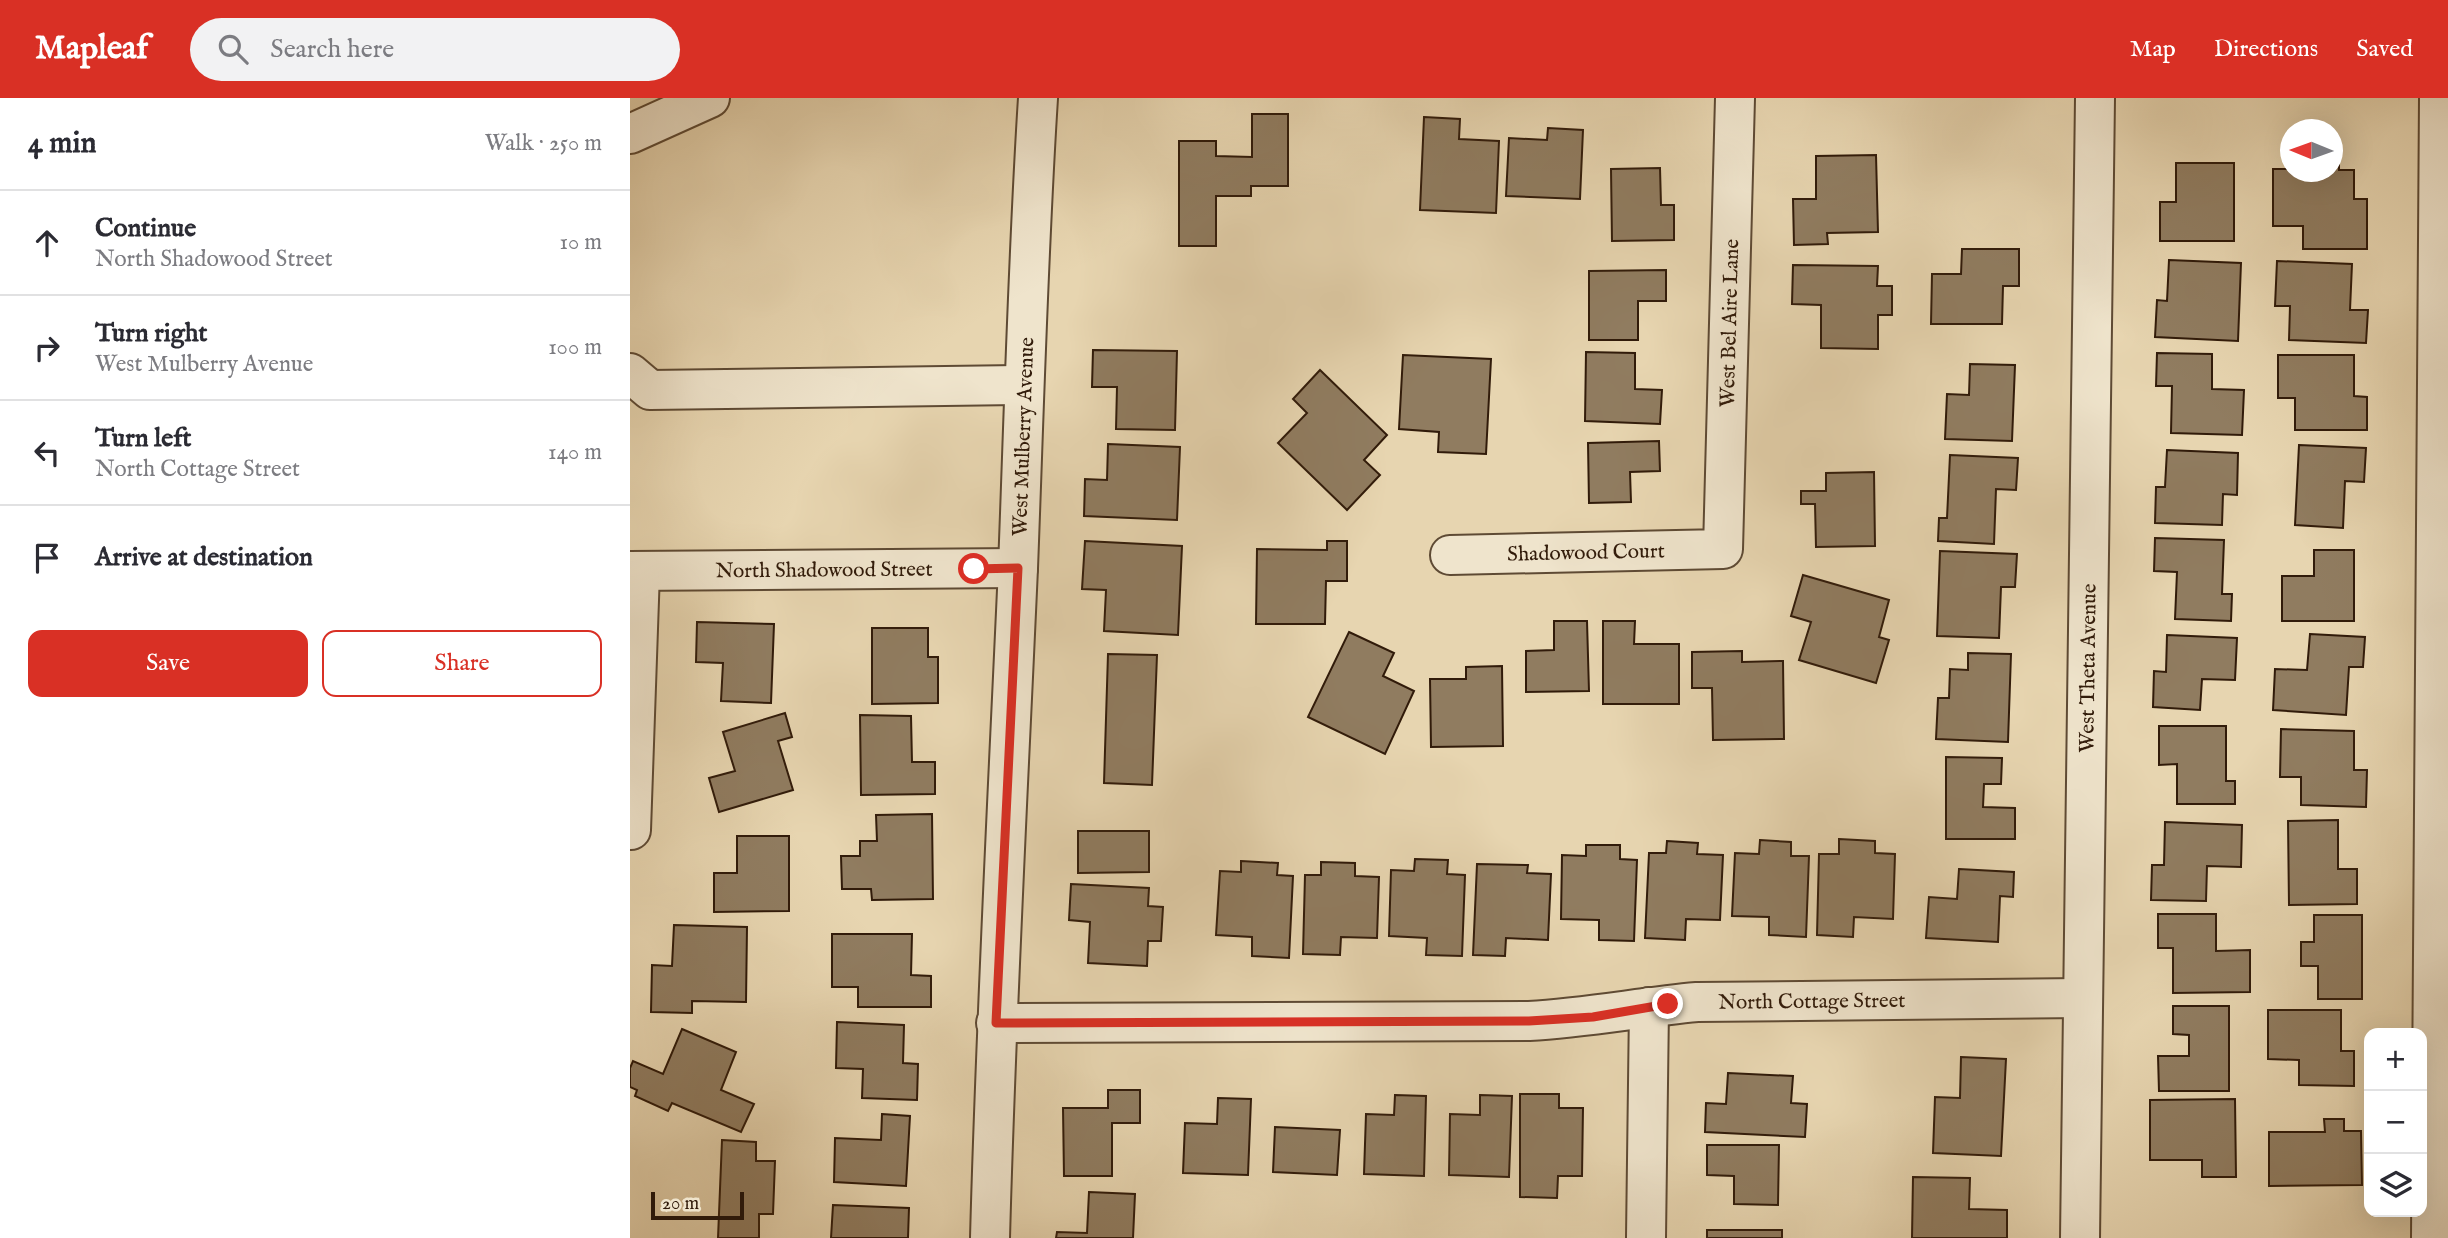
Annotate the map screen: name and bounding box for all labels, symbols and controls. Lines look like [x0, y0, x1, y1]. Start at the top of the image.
search box [190, 18, 680, 81]
text: Mapleaf [35, 28, 148, 70]
icon: search [214, 30, 252, 68]
text: Search here [270, 33, 394, 66]
text: Map [2130, 34, 2176, 65]
text: Directions [2214, 34, 2318, 65]
text: Saved [2356, 34, 2413, 65]
north arrow [2280, 119, 2343, 182]
text: 4 min [28, 125, 96, 163]
text: Walk · 250 m [485, 129, 602, 158]
text: Continue [95, 212, 196, 245]
icon: ahead [28, 224, 66, 262]
text: 10 m [559, 228, 602, 257]
street label: West Bel Aire Lane [1715, 238, 1746, 408]
text: North Shadowood Street [95, 245, 333, 274]
text: Turn right [95, 317, 208, 350]
icon: right [28, 329, 66, 367]
text: 100 m [548, 333, 602, 362]
street label: West Mulberry Avenue [1007, 336, 1041, 537]
text: West Mulberry Avenue [95, 350, 313, 379]
text: Turn left [95, 422, 192, 455]
icon: left [28, 434, 66, 472]
text: 140 m [548, 438, 602, 467]
text: North Cottage Street [95, 455, 300, 484]
street label: Shadowood Court [1507, 538, 1665, 569]
icon: arrive [28, 539, 66, 577]
text: Arrive at destination [95, 541, 313, 574]
route start [958, 553, 989, 584]
street label: North Shadowood Street [715, 557, 933, 585]
street label: West Theta Avenue [2074, 583, 2104, 753]
button: Save [28, 630, 308, 697]
button: Share [322, 630, 602, 697]
route end [1652, 988, 1683, 1019]
street label: North Cottage Street [1718, 988, 1906, 1017]
map controls [2364, 1028, 2427, 1217]
button: + [2364, 1028, 2427, 1091]
button: − [2364, 1091, 2427, 1154]
button: layers [2364, 1154, 2427, 1217]
scale bar [651, 1189, 744, 1221]
text: 20 m [662, 1192, 699, 1216]

